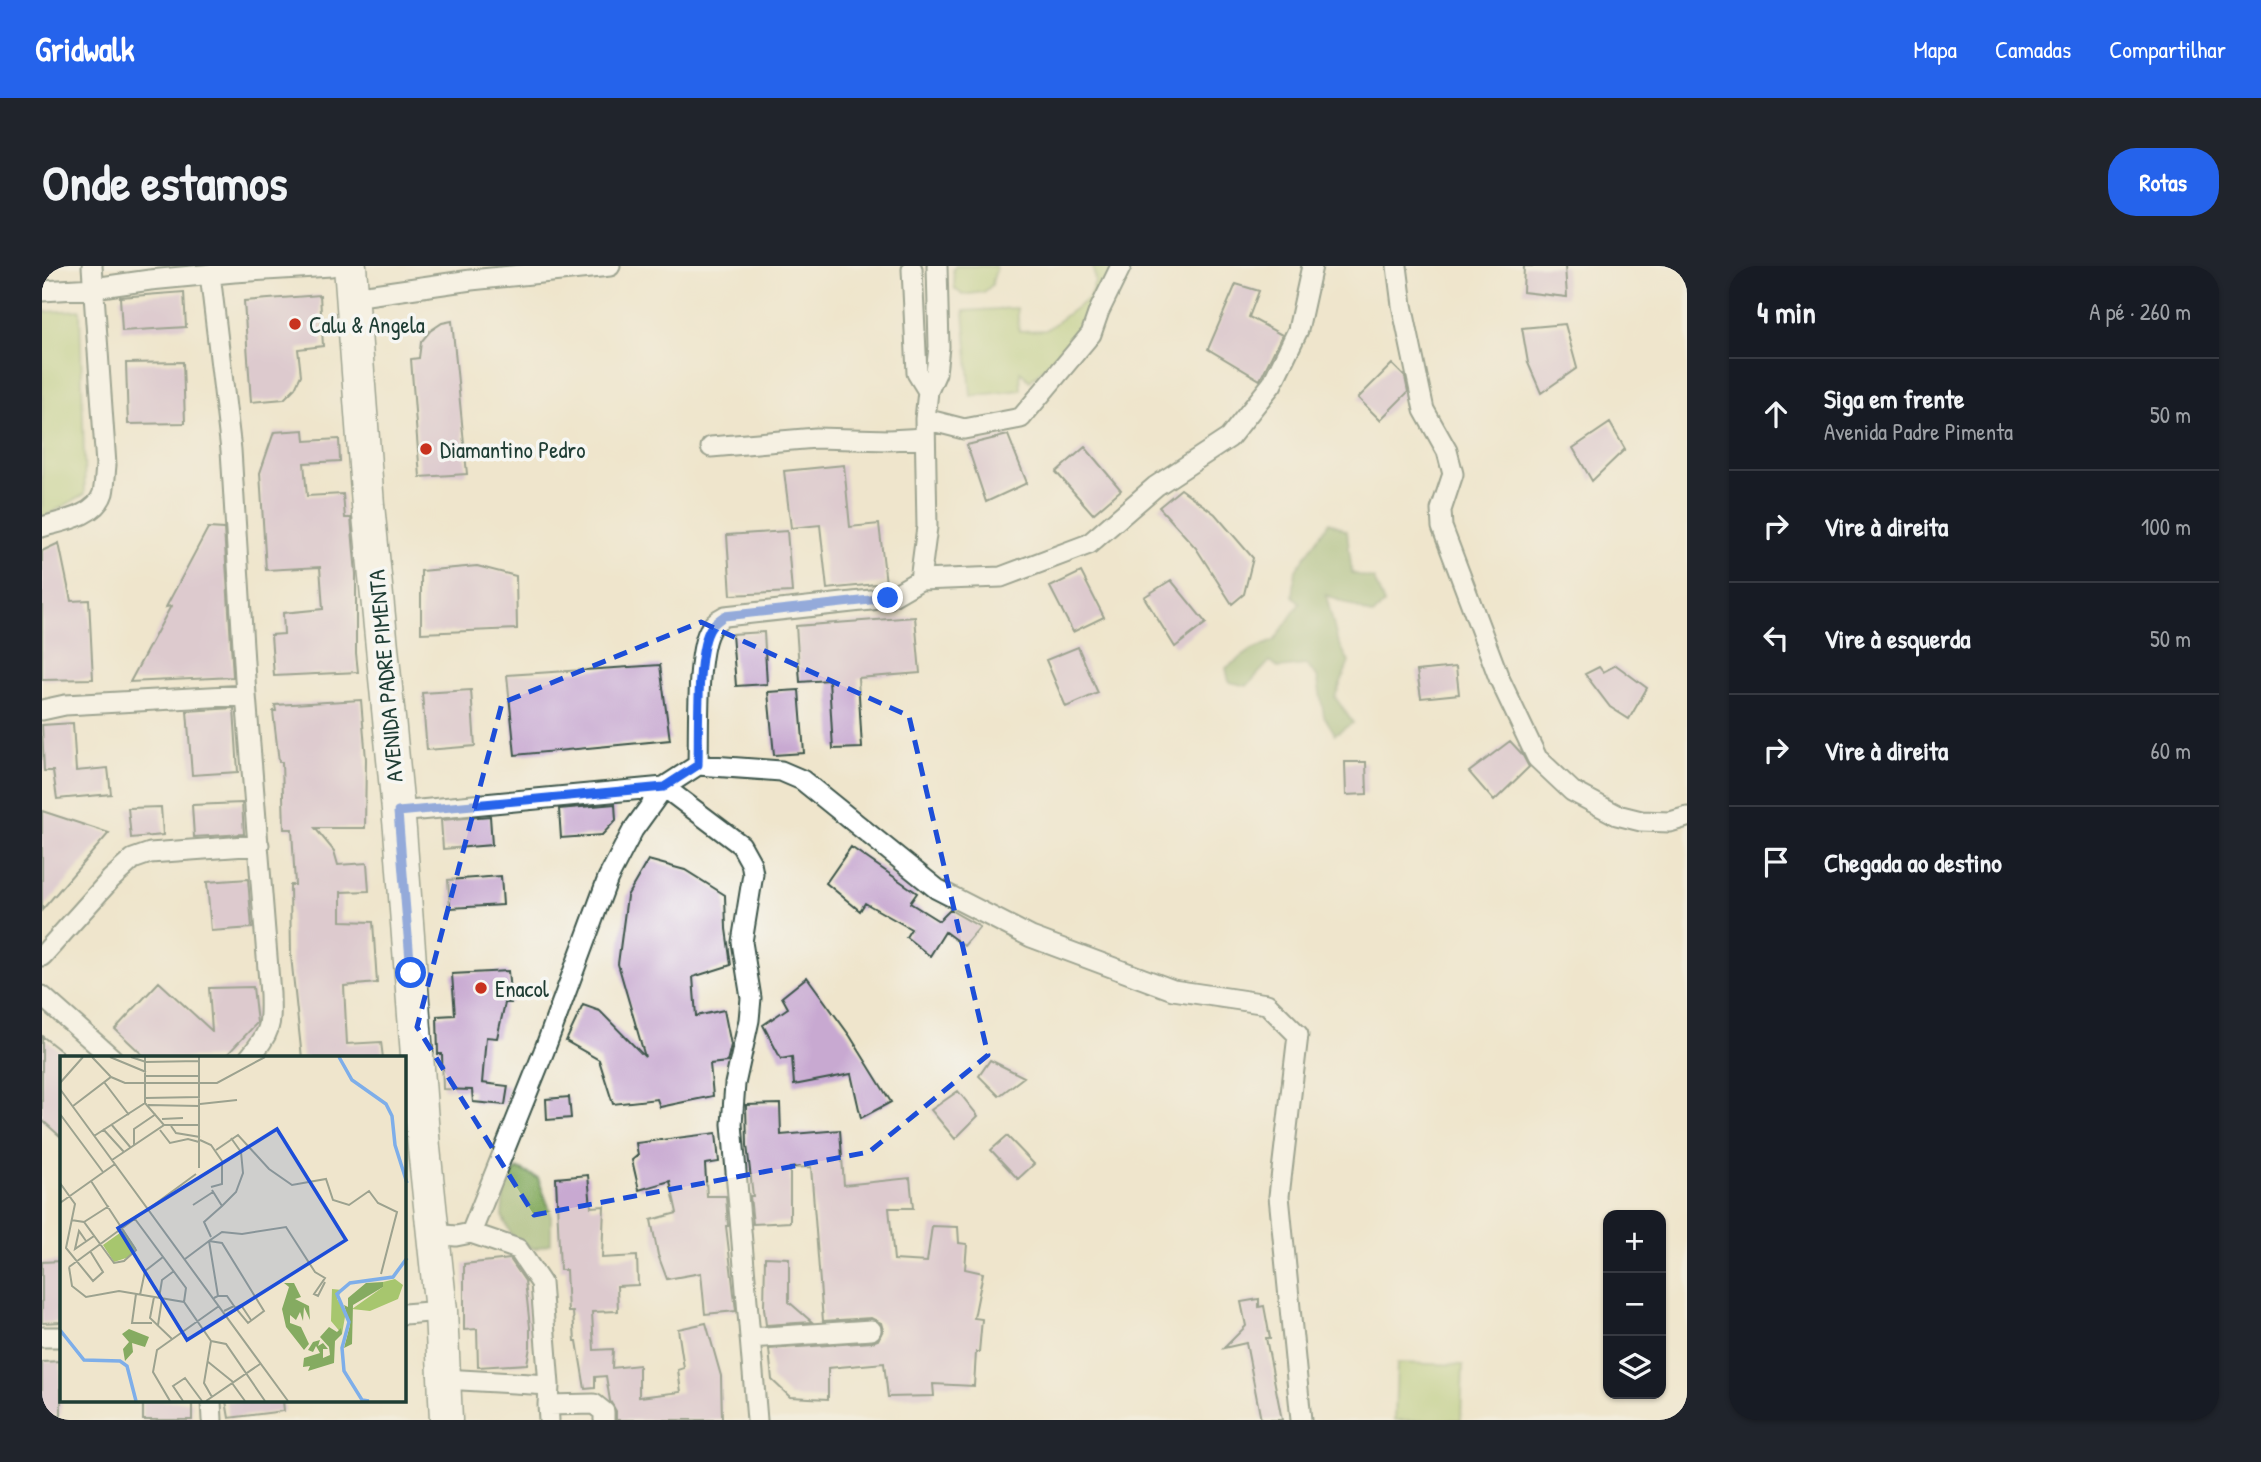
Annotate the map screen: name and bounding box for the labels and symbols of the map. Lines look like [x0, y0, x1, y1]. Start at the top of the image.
place label: Calu & Angela [309, 309, 425, 340]
marker: Calu & Angela [287, 316, 303, 332]
place label: Diamantino Pedro [440, 434, 585, 465]
marker: Diamantino Pedro [418, 441, 434, 457]
street label: AVENIDA PADRE PIMENTA [360, 569, 410, 783]
route end [872, 582, 903, 613]
route start [395, 957, 426, 988]
place label: Enacol [495, 973, 550, 1004]
marker: Enacol [473, 980, 489, 996]
inset map [60, 1056, 406, 1402]

